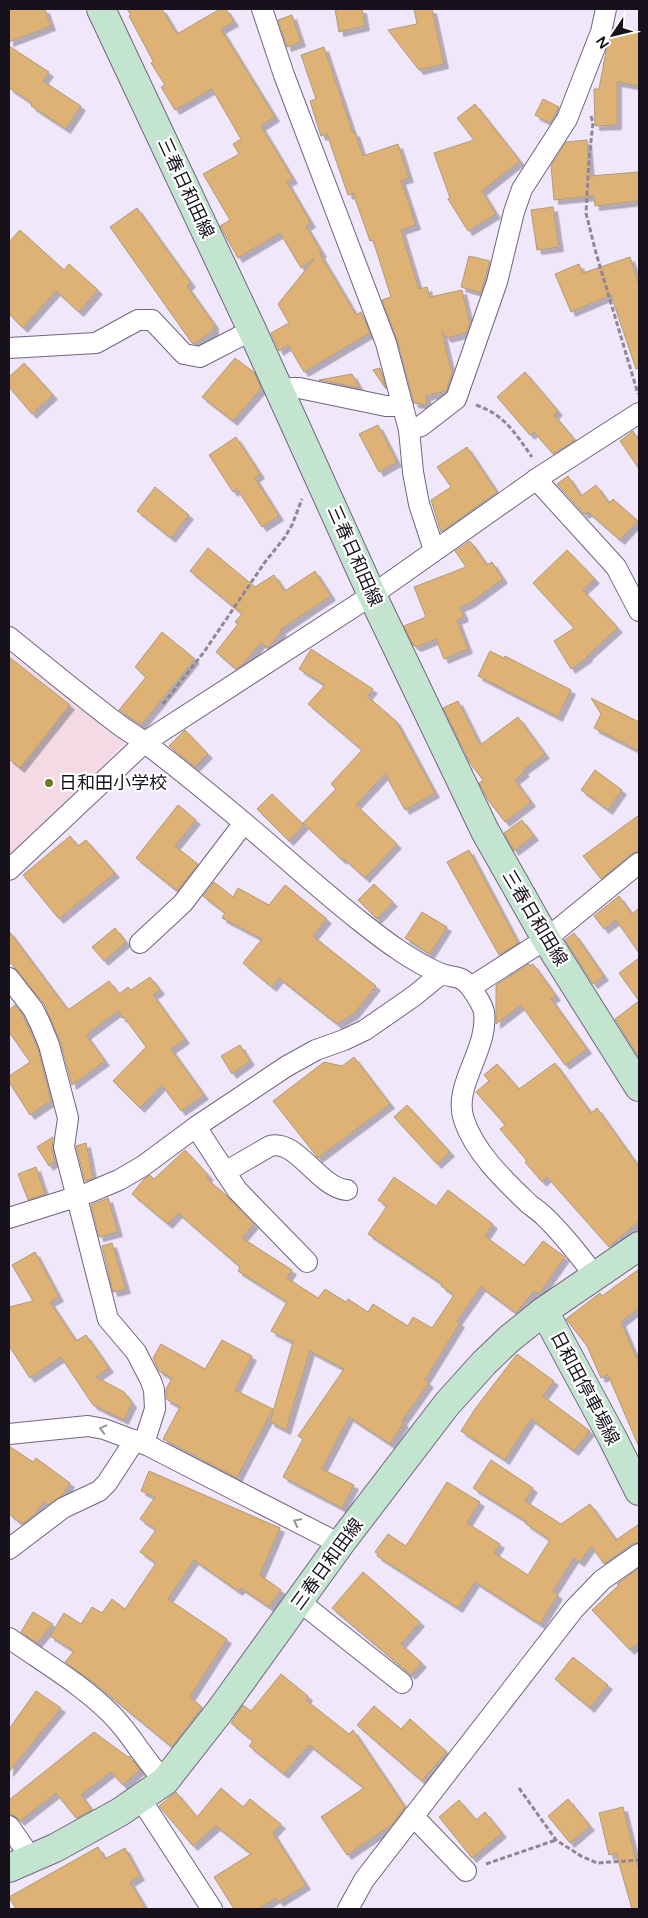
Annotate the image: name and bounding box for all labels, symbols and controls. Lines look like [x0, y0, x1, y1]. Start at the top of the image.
north arrow [588, 10, 638, 60]
text: N [593, 33, 613, 52]
street label: 三春日和田線 [153, 134, 219, 242]
street label: 三春日和田線 [323, 502, 387, 610]
place label: 日和田小学校 [59, 772, 167, 794]
marker: 日和田小学校 [43, 777, 55, 789]
street label: 三春日和田線 [498, 866, 572, 970]
street label: 日和田停車場線 [546, 1327, 624, 1449]
one-way arrow [99, 1424, 108, 1435]
street label: 三春日和田線 [286, 1514, 368, 1614]
one-way arrow [293, 1518, 302, 1528]

